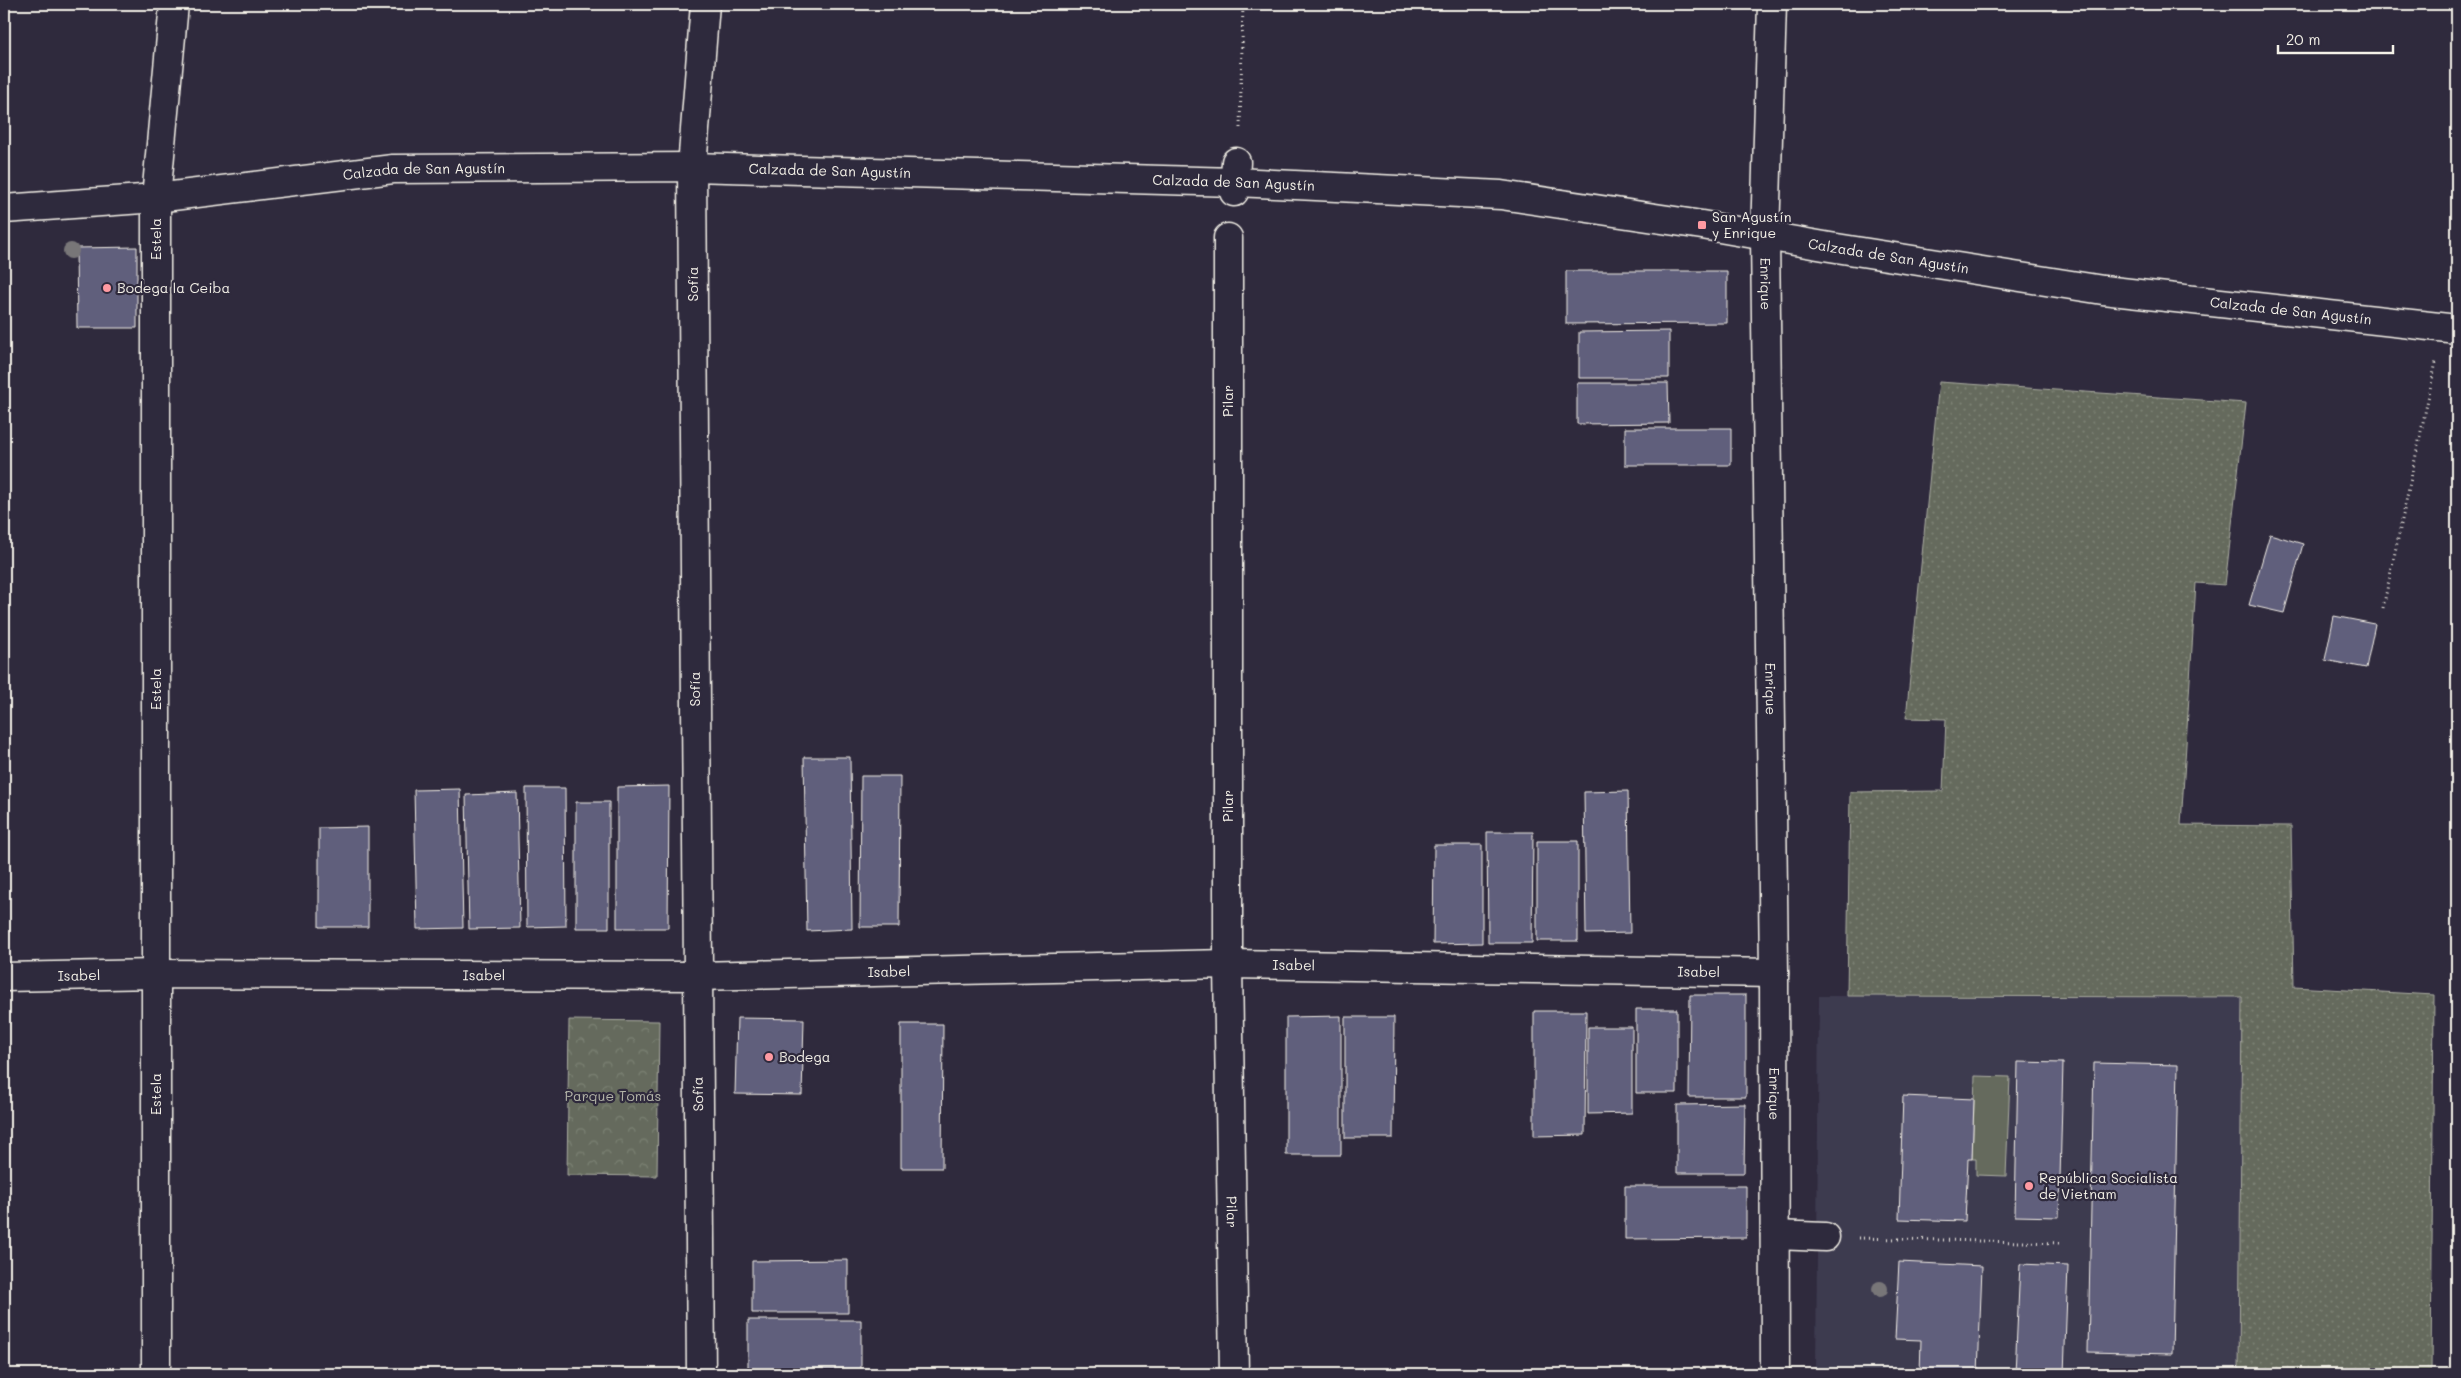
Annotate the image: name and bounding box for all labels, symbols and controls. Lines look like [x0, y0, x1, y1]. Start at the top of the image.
scale bar [2278, 22, 2394, 54]
text: 20 m [2286, 29, 2320, 49]
street label: Calzada de San Agustín [342, 158, 505, 184]
street label: Calzada de San Agustín [748, 159, 911, 182]
street label: Calzada de San Agustín [1152, 170, 1315, 195]
place label: San Agustín y Enrique [1712, 207, 1791, 242]
street label: Estela [146, 218, 165, 260]
marker: San Agustín y Enrique [1696, 219, 1708, 231]
street label: Calzada de San Agustín [1807, 233, 1970, 278]
street label: Enrique [1756, 258, 1776, 310]
street label: Sofía [683, 267, 702, 301]
place label: Bodega la Ceiba [117, 278, 230, 297]
marker: Bodega la Ceiba [101, 282, 113, 294]
street label: Calzada de San Agustín [2209, 292, 2373, 329]
street label: Pilar [1218, 385, 1237, 417]
street label: Enrique [1761, 663, 1781, 715]
street label: Estela [146, 668, 165, 710]
street label: Sofía [685, 672, 704, 706]
street label: Pilar [1218, 790, 1237, 822]
street label: Isabel [1272, 955, 1315, 974]
street label: Isabel [867, 961, 911, 981]
street label: Isabel [1677, 961, 1720, 981]
street label: Isabel [57, 965, 101, 985]
street label: Isabel [463, 965, 505, 984]
place label: Bodega [779, 1047, 830, 1066]
marker: Bodega [763, 1051, 775, 1063]
street label: Enrique [1765, 1068, 1784, 1120]
street label: Estela [146, 1073, 165, 1115]
street label: Sofía [688, 1076, 707, 1112]
park label: Parque Tomás [565, 1086, 661, 1105]
place label: República Socialista de Vietnam [2039, 1168, 2178, 1203]
marker: República Socialista de Vietnam [2023, 1180, 2035, 1192]
street label: Pilar [1222, 1196, 1242, 1228]

